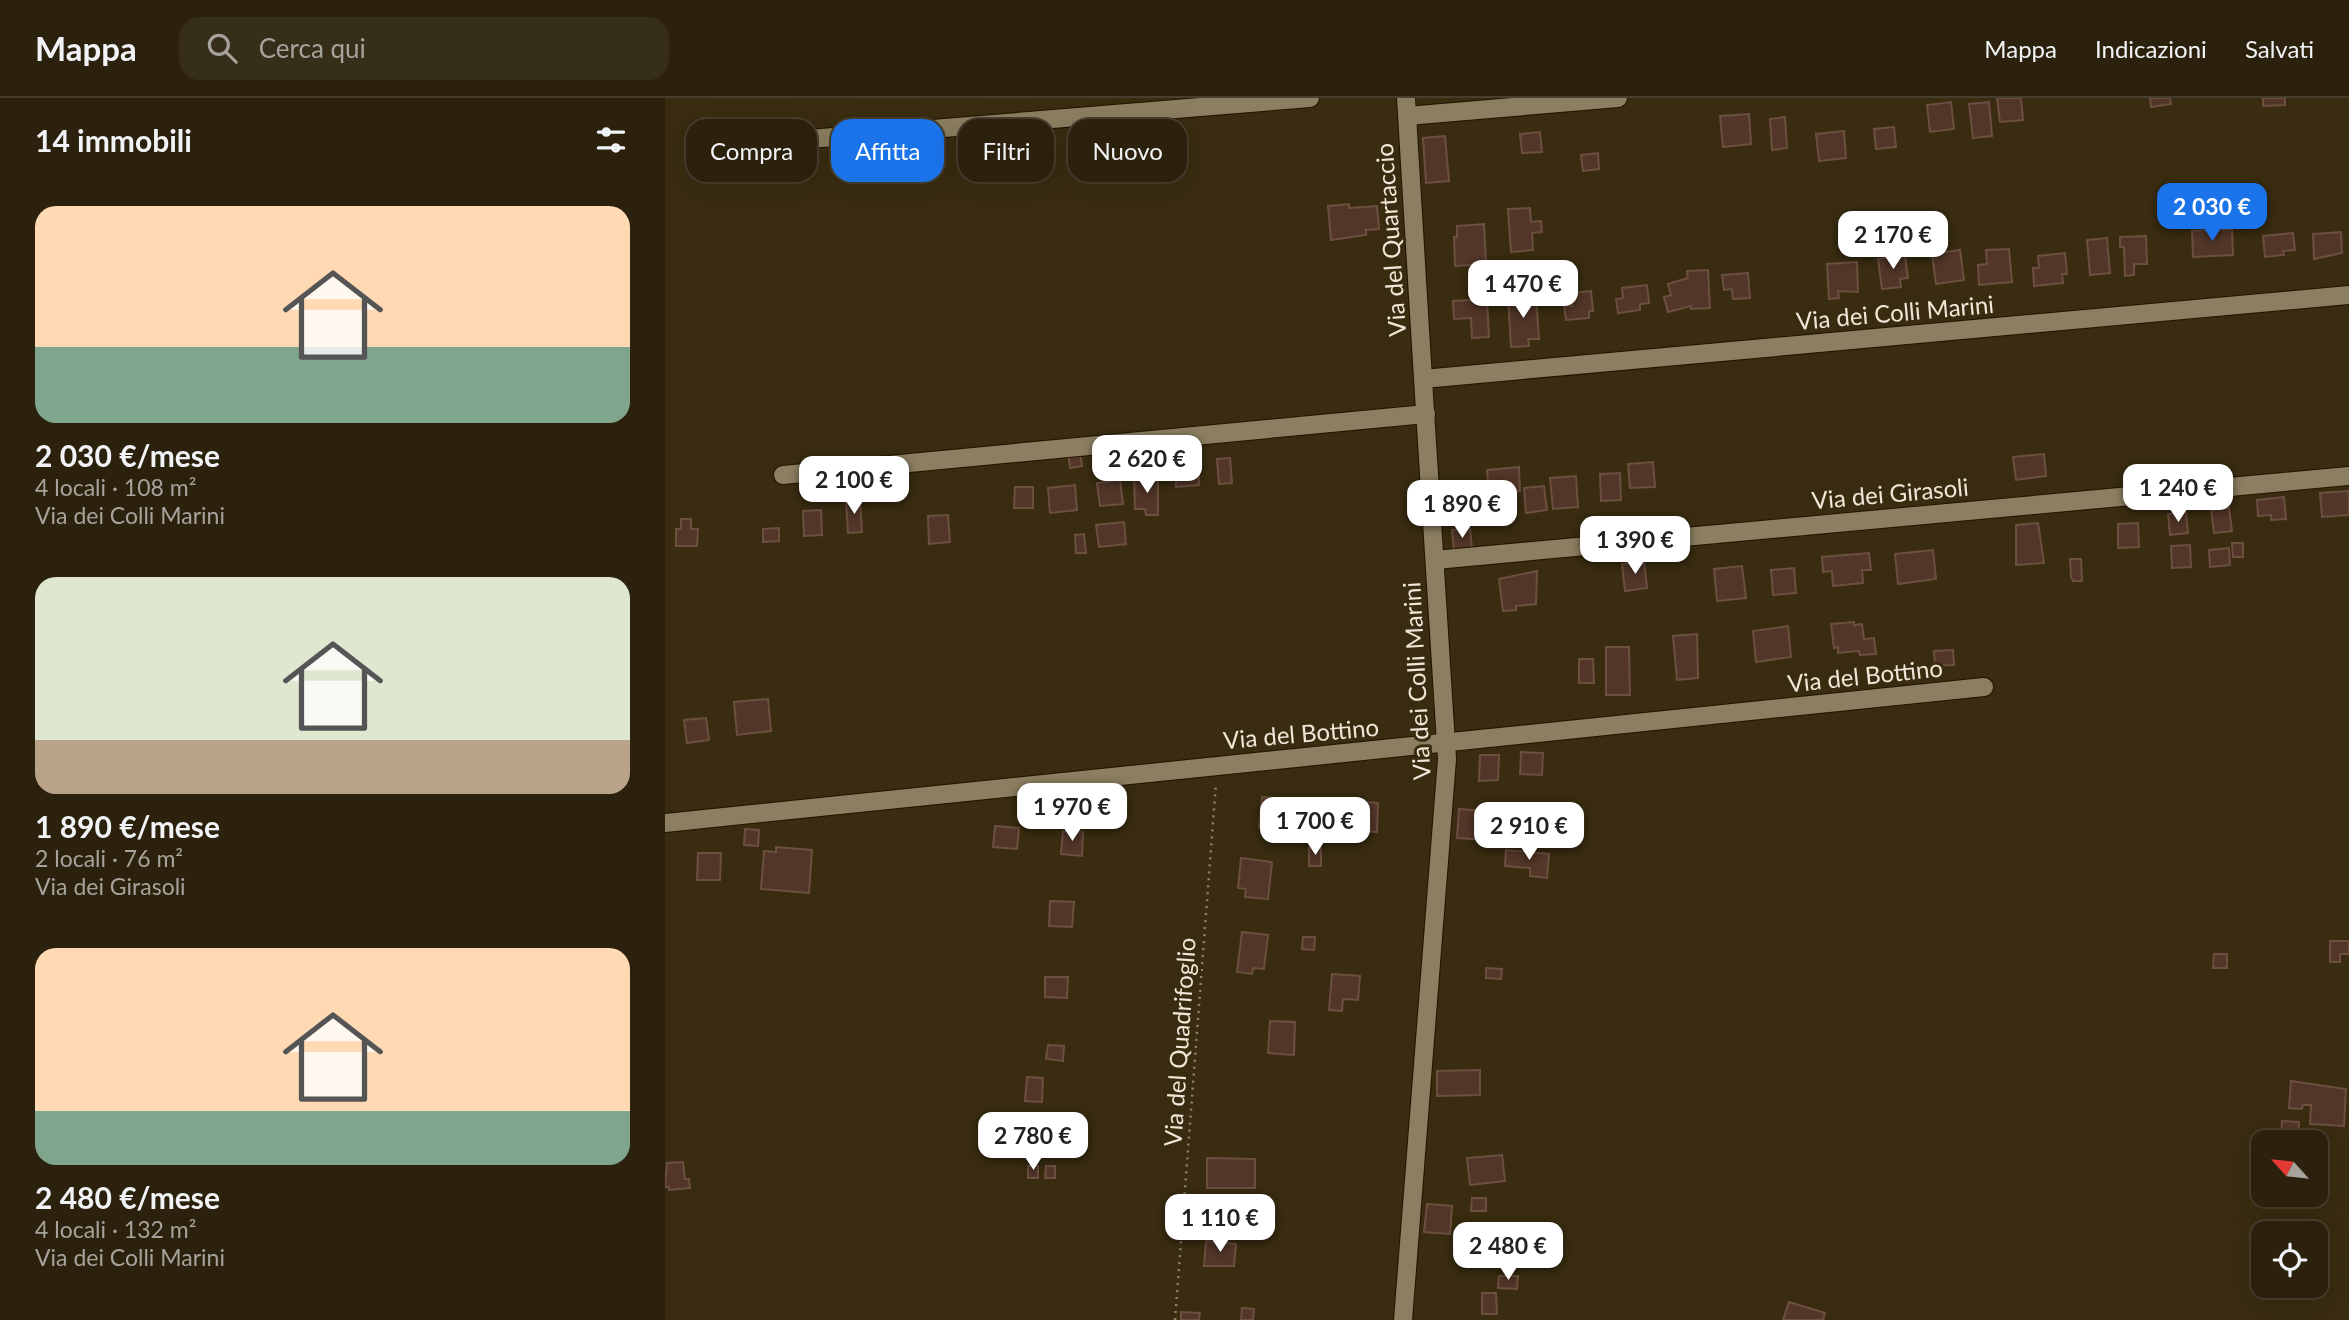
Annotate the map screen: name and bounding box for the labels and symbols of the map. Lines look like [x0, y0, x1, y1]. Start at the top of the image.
street label: Via del Quartaccio [1369, 142, 1411, 338]
pin: 2 030 € [2147, 184, 2277, 243]
pin: 2 170 € [1828, 212, 1958, 271]
pin: 1 470 € [1458, 260, 1588, 320]
street label: Via dei Colli Marini [1795, 289, 1995, 335]
pin: 2 620 € [1082, 436, 1212, 495]
pin: 2 100 € [789, 456, 919, 516]
pin: 1 240 € [2113, 464, 2243, 524]
street label: Via dei Girasoli [1810, 472, 1970, 514]
pin: 1 890 € [1397, 480, 1527, 540]
pin: 1 390 € [1570, 517, 1700, 576]
street label: Via dei Colli Marini [1396, 581, 1436, 781]
street label: Via del Bottino [1786, 652, 1944, 698]
street label: Via del Bottino [1222, 712, 1380, 754]
pin: 1 970 € [1007, 784, 1137, 843]
pin: 1 700 € [1250, 798, 1380, 857]
pin: 2 910 € [1464, 802, 1594, 862]
street label: Via del Quadrifoglio [1157, 937, 1201, 1147]
pin: 2 780 € [968, 1112, 1098, 1172]
north arrow [2251, 1130, 2327, 1208]
pin: 1 110 € [1155, 1194, 1285, 1254]
pin: 2 480 € [1443, 1222, 1573, 1282]

